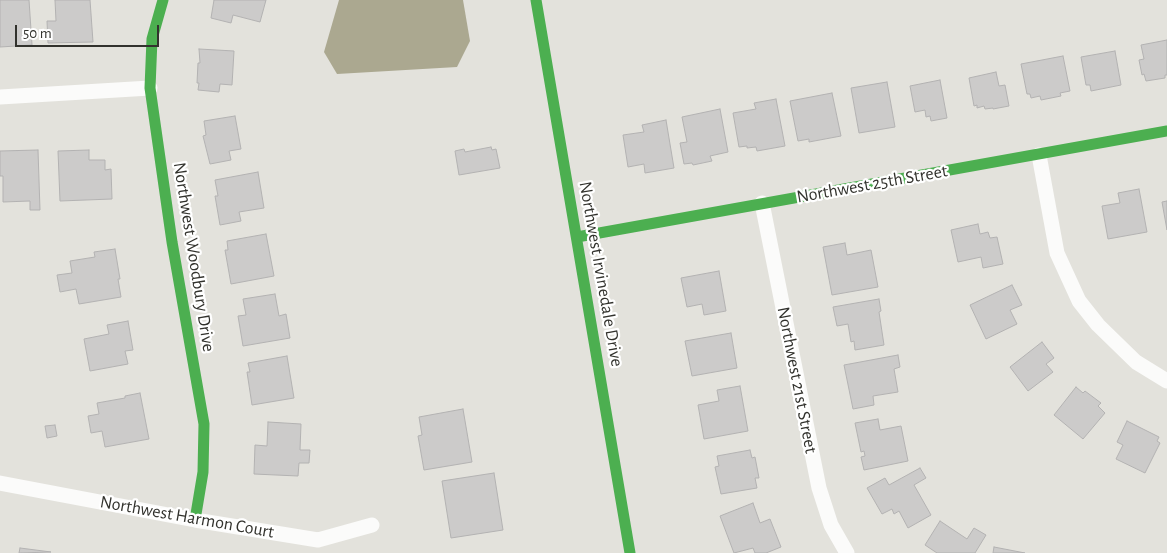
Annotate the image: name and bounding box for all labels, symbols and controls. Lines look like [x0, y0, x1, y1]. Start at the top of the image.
scale bar [18, 15, 161, 47]
text: 50 m [23, 26, 52, 41]
street label: Northwest 25th Street [795, 160, 949, 208]
street label: Northwest Woodbury Drive [168, 161, 220, 353]
street label: Northwest Irvinedale Drive [574, 180, 628, 368]
street label: Northwest 21st Street [772, 305, 822, 455]
street label: Northwest Harmon Court [98, 491, 276, 543]

